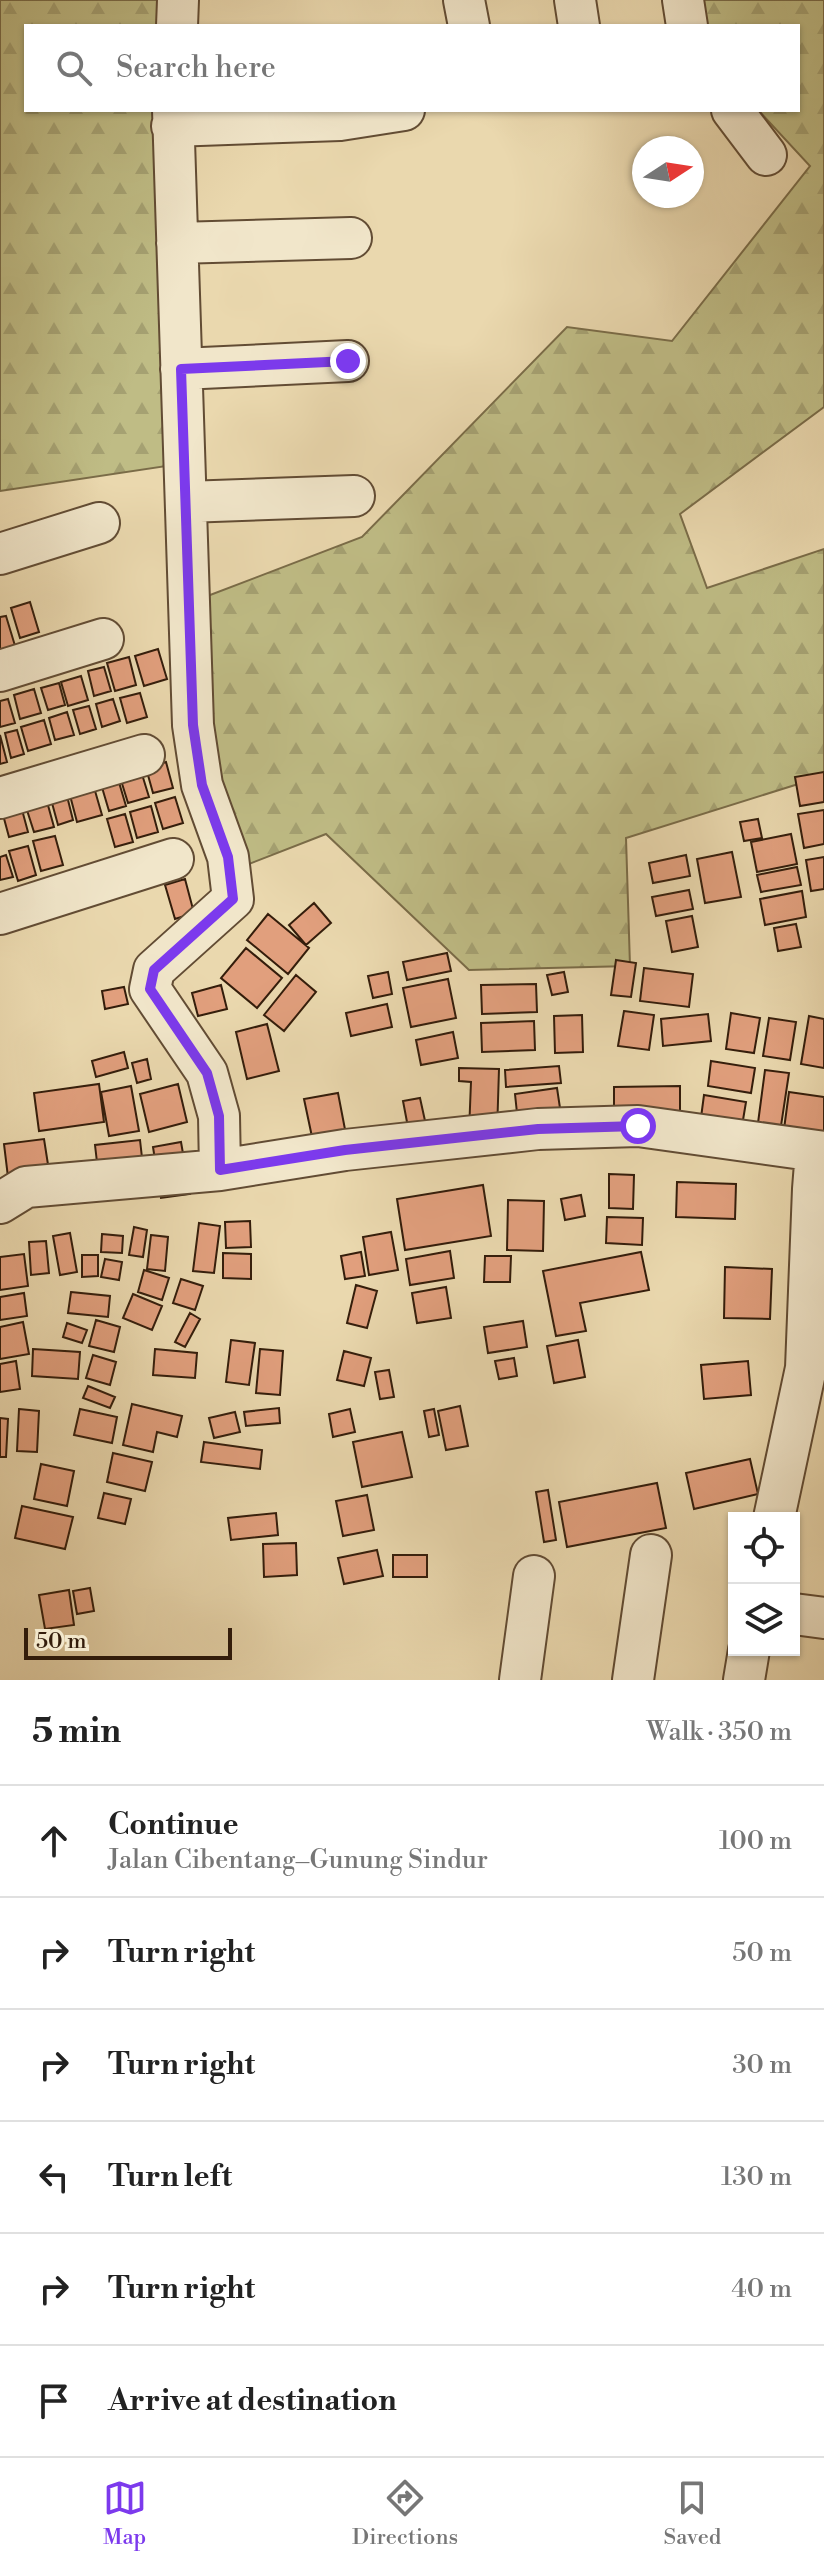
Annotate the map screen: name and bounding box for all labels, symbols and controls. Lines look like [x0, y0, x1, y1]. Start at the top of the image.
search box [24, 24, 800, 112]
icon: search [52, 46, 96, 90]
text: Search here [116, 49, 276, 87]
north arrow [632, 136, 704, 208]
route end [330, 343, 366, 379]
route start [620, 1108, 656, 1144]
map controls [728, 1512, 800, 1656]
button: locate [728, 1512, 800, 1584]
button: layers [728, 1584, 800, 1656]
scale bar [24, 1624, 232, 1660]
text: 50 m [36, 1628, 87, 1655]
text: 5 min [32, 1711, 121, 1753]
text: Walk · 350 m [647, 1716, 792, 1748]
text: Continue [108, 1806, 239, 1844]
icon: ahead [32, 1819, 76, 1863]
text: 100 m [719, 1825, 792, 1857]
text: Jalan Cibentang–Gunung Sindur [108, 1844, 488, 1876]
icon: right [32, 1931, 76, 1975]
text: Turn right [108, 1934, 255, 1972]
text: 50 m [732, 1937, 792, 1969]
icon: right [32, 2043, 76, 2087]
text: Turn right [108, 2046, 255, 2084]
text: 30 m [732, 2049, 792, 2081]
icon: left [32, 2155, 76, 2199]
text: Turn left [108, 2158, 232, 2196]
text: 130 m [721, 2161, 792, 2193]
icon: right [32, 2267, 76, 2311]
text: Turn right [108, 2270, 255, 2308]
text: 40 m [731, 2273, 792, 2305]
icon: arrive [32, 2379, 76, 2423]
text: Arrive at destination [108, 2382, 397, 2420]
tab: Map [103, 2476, 147, 2551]
tab: Directions [352, 2476, 458, 2551]
tab: Saved [664, 2476, 721, 2551]

